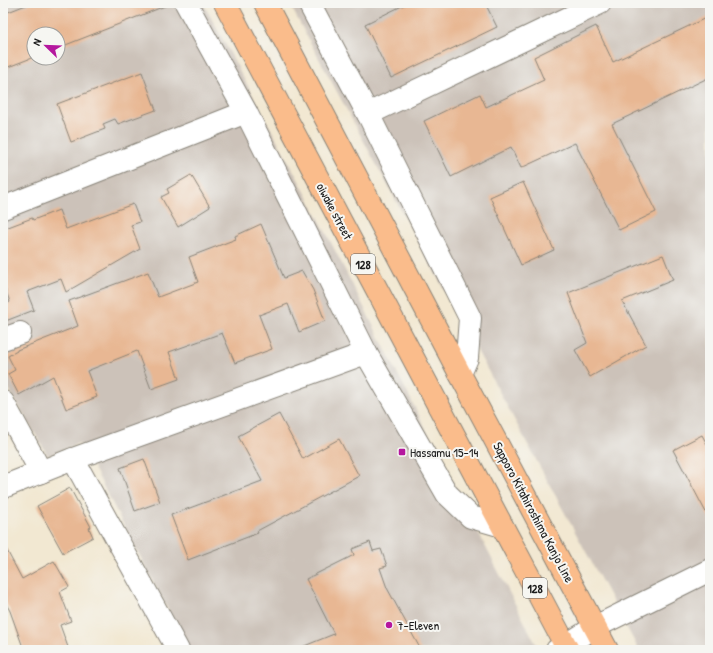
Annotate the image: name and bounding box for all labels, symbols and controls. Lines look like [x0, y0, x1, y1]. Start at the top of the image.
north arrow [26, 26, 66, 66]
text: N [29, 37, 44, 48]
street label: oiwake street [312, 179, 358, 243]
road number: 128 [351, 254, 375, 274]
street label: Sapporo Kitahiroshima Kanjo Line [489, 439, 579, 585]
place label: Hassamu 15-14 [410, 443, 479, 461]
marker: Hassamu 15-14 [397, 447, 407, 457]
road number: 128 [523, 578, 547, 598]
place label: 7-Eleven [397, 616, 439, 634]
marker: 7-Eleven [384, 620, 394, 630]

